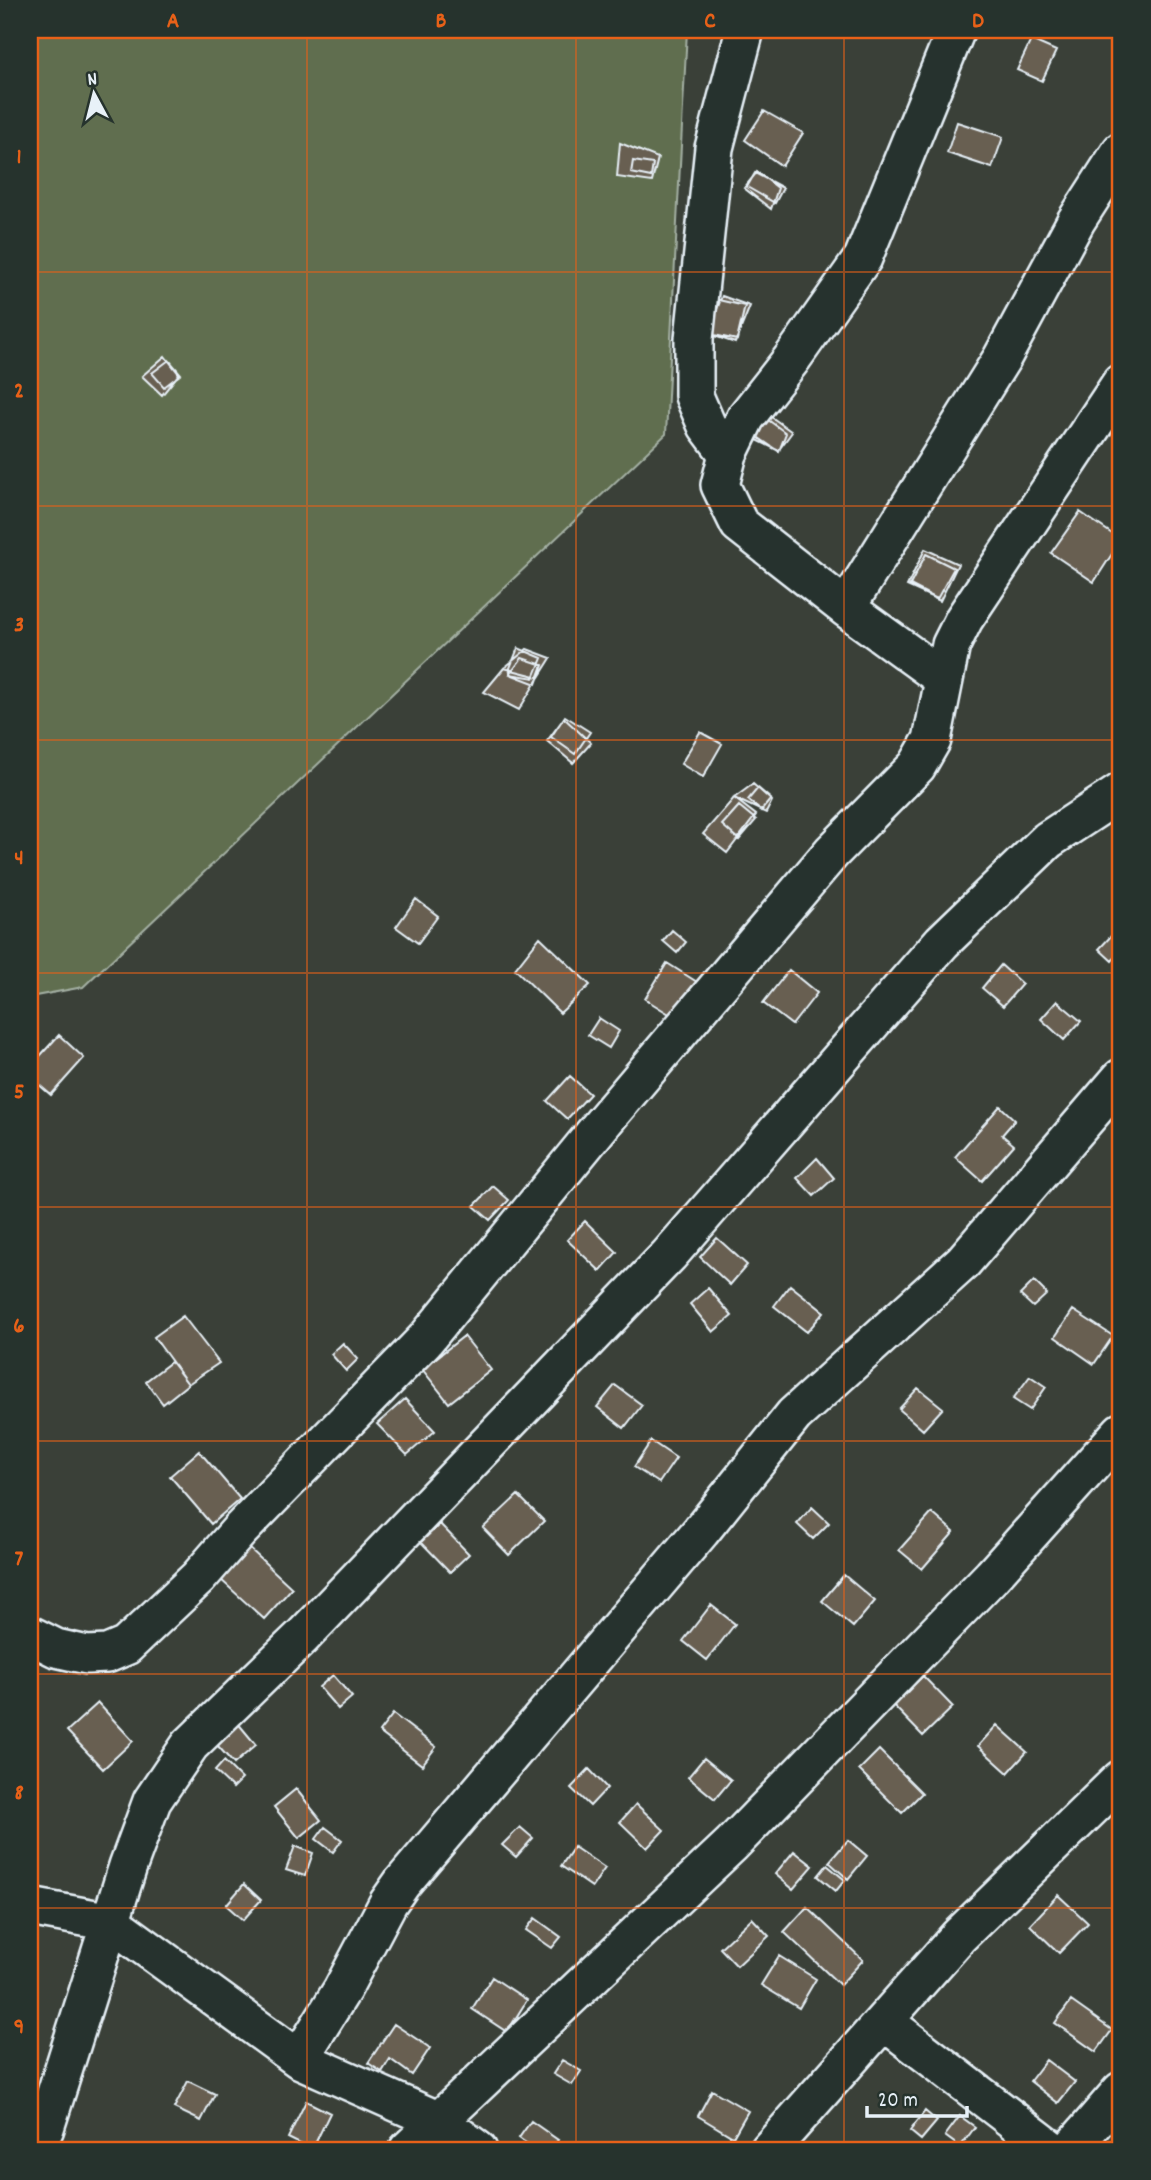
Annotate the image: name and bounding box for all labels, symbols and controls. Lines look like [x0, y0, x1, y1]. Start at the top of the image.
text: A [167, 6, 179, 39]
text: B [436, 6, 447, 39]
text: C [704, 6, 716, 39]
text: D [972, 6, 984, 39]
north arrow [60, 60, 130, 130]
text: N [86, 67, 99, 95]
text: 1 [16, 142, 22, 175]
text: 2 [14, 376, 24, 409]
text: 3 [14, 610, 24, 643]
text: 4 [14, 843, 24, 876]
text: 5 [14, 1077, 24, 1110]
text: 6 [13, 1311, 25, 1344]
text: 7 [15, 1544, 24, 1577]
text: 8 [14, 1778, 24, 1811]
text: 9 [14, 2012, 24, 2045]
scale bar [867, 2075, 967, 2119]
text: 20 m [878, 2087, 918, 2117]

